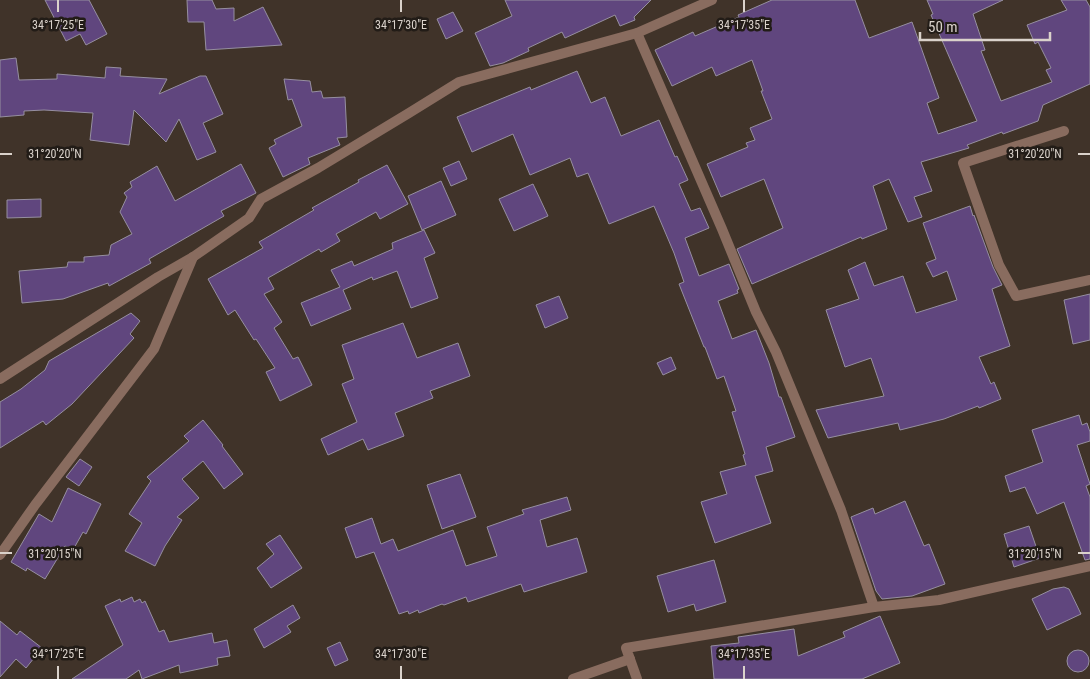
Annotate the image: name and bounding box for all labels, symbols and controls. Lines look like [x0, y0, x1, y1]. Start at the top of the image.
scale bar [920, 10, 1050, 42]
text: 34°17'25"E [32, 18, 84, 32]
text: 34°17'30"E [375, 18, 427, 32]
text: 34°17'35"E [718, 18, 770, 32]
text: 50 m [928, 18, 958, 36]
text: 31°20'20"N [28, 147, 82, 161]
text: 31°20'20"N [1008, 147, 1062, 161]
text: 31°20'15"N [28, 547, 82, 561]
text: 31°20'15"N [1008, 547, 1062, 561]
text: 34°17'25"E [32, 647, 84, 661]
text: 34°17'30"E [375, 647, 427, 661]
text: 34°17'35"E [718, 647, 770, 661]

